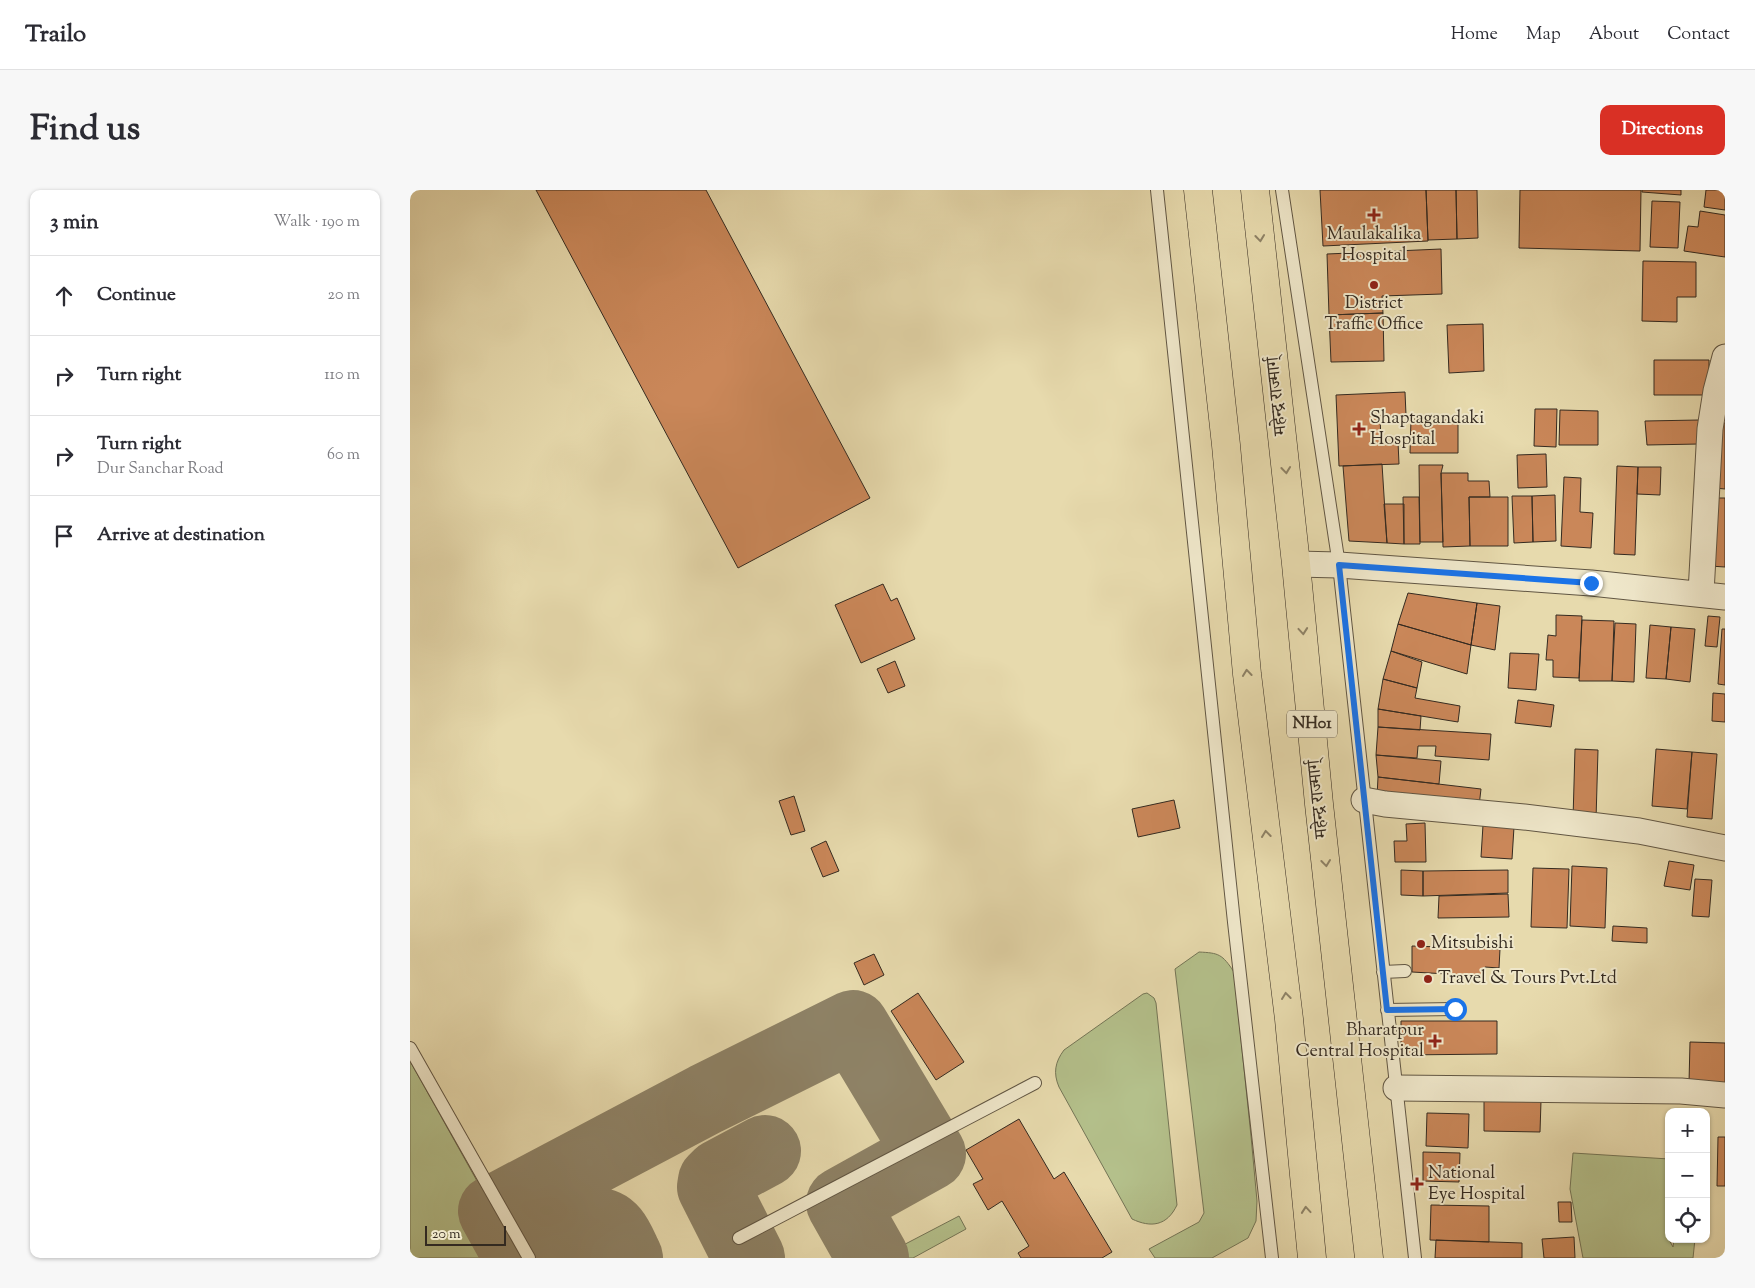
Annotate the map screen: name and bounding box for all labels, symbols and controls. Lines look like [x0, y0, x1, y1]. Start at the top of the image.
text: Trailo [25, 18, 86, 52]
text: Home [1451, 22, 1498, 48]
text: Map [1526, 22, 1561, 48]
text: About [1589, 22, 1639, 48]
text: Contact [1667, 22, 1730, 48]
text: Find us [30, 105, 140, 156]
button: Directions [1600, 105, 1725, 155]
text: 3 min [50, 208, 99, 238]
marker: Maulakalika Hospital [1367, 208, 1381, 222]
text: Walk · 190 m [273, 211, 360, 234]
place label: Maulakalika Hospital [1327, 222, 1421, 269]
one-way arrow [1254, 235, 1265, 243]
marker: District Traffic Office [1368, 279, 1380, 291]
icon: ahead [50, 282, 78, 310]
text: Continue [97, 282, 176, 309]
text: 20 m [327, 284, 360, 307]
place label: District Traffic Office [1325, 291, 1423, 338]
street label: महेन्द्र राज्मार्ग् [1261, 353, 1295, 437]
icon: right [50, 362, 78, 390]
text: Turn right [97, 362, 181, 389]
text: 110 m [324, 364, 360, 387]
place label: Shaptagandaki Hospital [1370, 406, 1484, 453]
marker: Shaptagandaki Hospital [1352, 422, 1366, 436]
text: Turn right [97, 431, 181, 458]
icon: right [50, 442, 78, 470]
text: 60 m [327, 444, 360, 467]
text: Dur Sanchar Road [97, 458, 224, 481]
one-way arrow [1280, 466, 1291, 474]
icon: arrive [50, 522, 78, 550]
text: Arrive at destination [97, 522, 265, 549]
route end [1580, 572, 1603, 595]
one-way arrow [1297, 627, 1308, 635]
one-way arrow [1242, 669, 1253, 677]
road number: NH01 [1287, 710, 1337, 738]
street label: महेन्द्र राज्मार्ग् [1302, 756, 1336, 840]
one-way arrow [1261, 830, 1272, 838]
one-way arrow [1320, 859, 1331, 867]
place label: Mitsubishi [1431, 931, 1514, 957]
marker: Mitsubishi [1415, 938, 1427, 950]
place label: Travel & Tours Pvt.Ltd [1438, 966, 1617, 992]
marker: Travel & Tours Pvt.Ltd [1422, 973, 1434, 985]
one-way arrow [1281, 991, 1292, 999]
route start [1444, 998, 1467, 1021]
place label: Bharatpur Central Hospital [1295, 1018, 1424, 1065]
marker: Bharatpur Central Hospital [1428, 1034, 1442, 1048]
map controls [1665, 1108, 1710, 1243]
button: + [1665, 1108, 1710, 1153]
button: − [1665, 1153, 1710, 1198]
place label: National Eye Hospital [1428, 1161, 1525, 1208]
marker: National Eye Hospital [1410, 1177, 1424, 1191]
button: locate [1665, 1198, 1710, 1243]
one-way arrow [1301, 1205, 1312, 1213]
scale bar [425, 1223, 506, 1246]
text: 20 m [432, 1225, 461, 1245]

